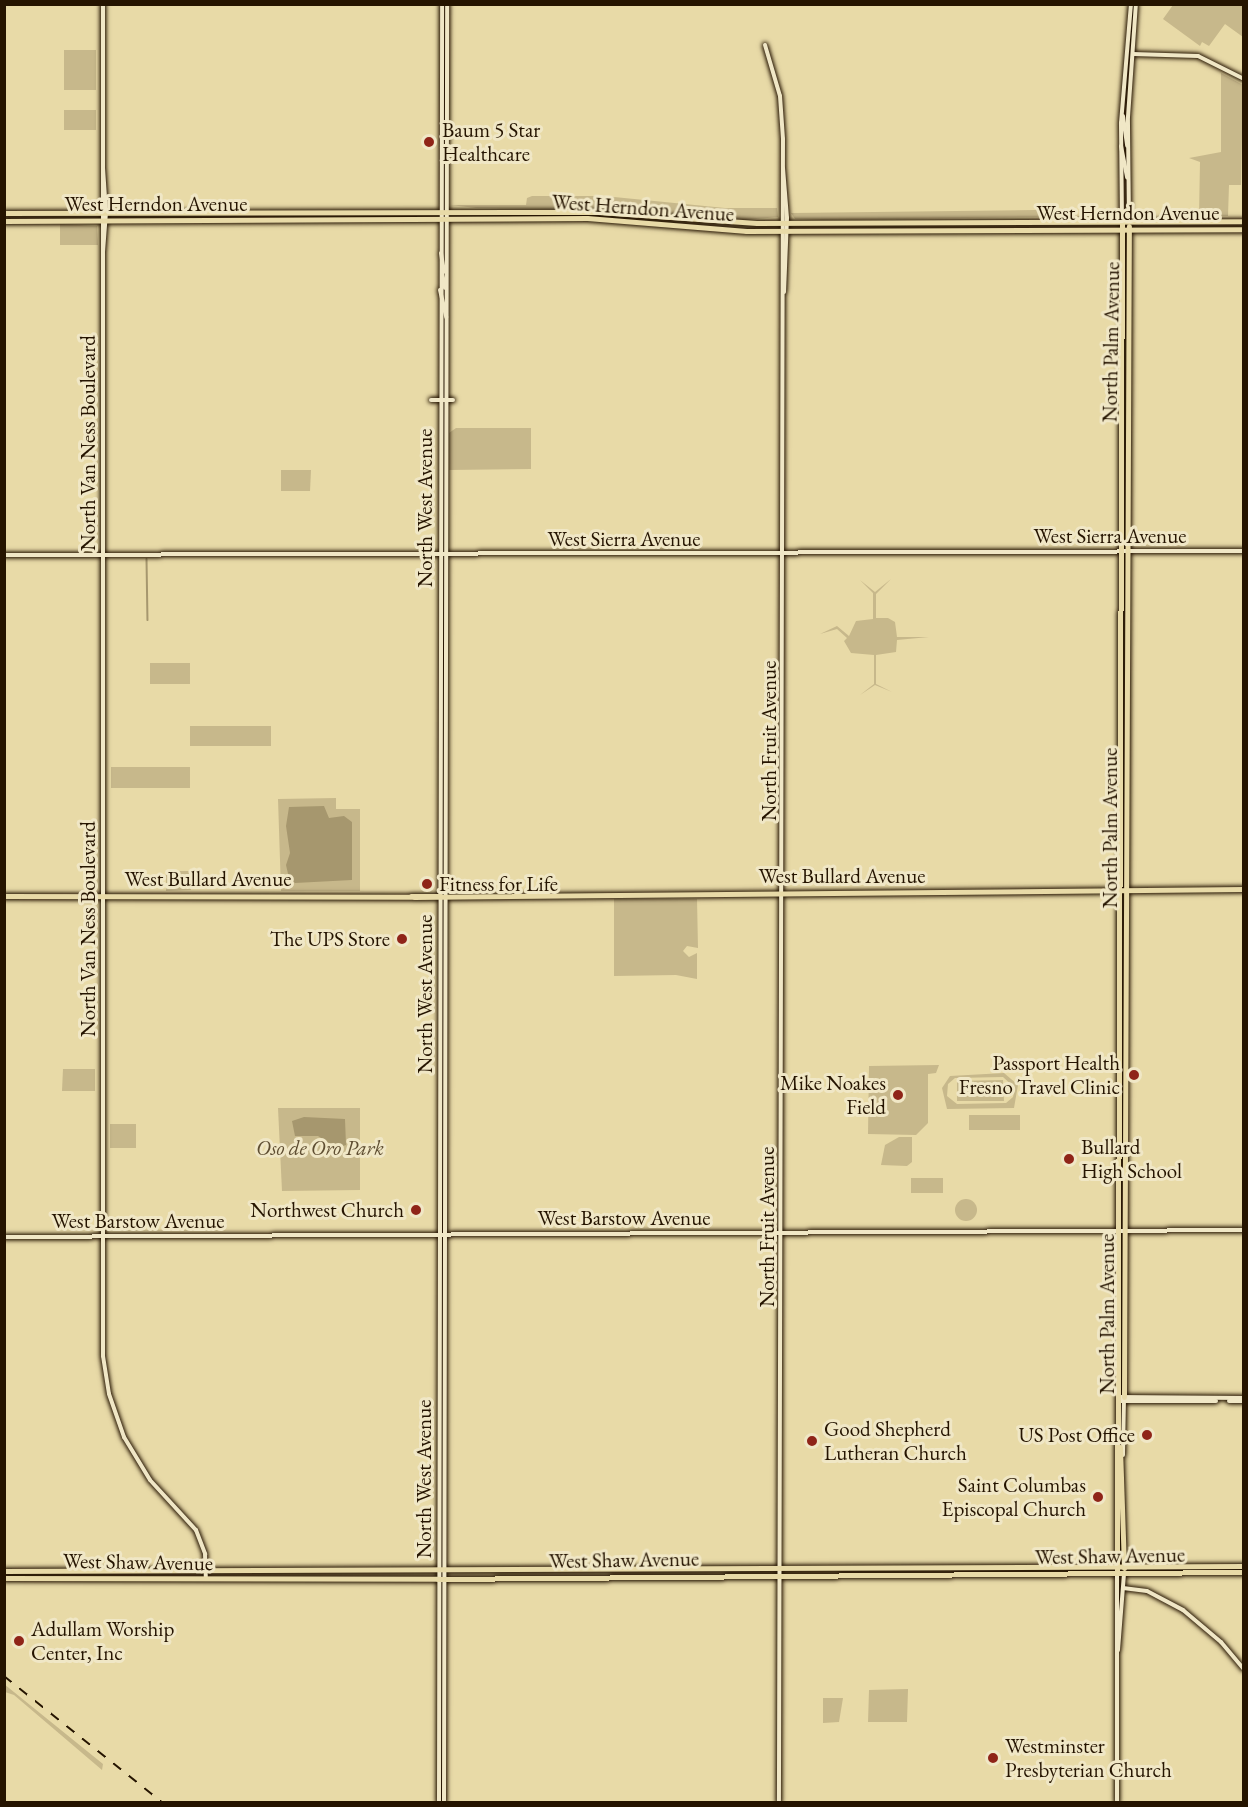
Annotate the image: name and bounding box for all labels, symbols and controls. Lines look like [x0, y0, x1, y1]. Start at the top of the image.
place label: Baum 5 Star Healthcare [442, 117, 540, 167]
marker: Baum 5 Star Healthcare [420, 133, 438, 151]
street label: West Herndon Avenue [551, 189, 735, 227]
street label: West Herndon Avenue [65, 191, 247, 217]
street label: West Herndon Avenue [1037, 200, 1219, 226]
street label: North Palm Avenue [1097, 262, 1125, 422]
street label: North Van Ness Boulevard [75, 335, 101, 551]
street label: North West Avenue [412, 429, 438, 587]
street label: West Sierra Avenue [1034, 523, 1186, 549]
street label: West Sierra Avenue [548, 526, 700, 552]
street label: North Fruit Avenue [756, 661, 782, 821]
street label: North Palm Avenue [1097, 748, 1123, 908]
street label: North Van Ness Boulevard [75, 821, 101, 1037]
street label: West Bullard Avenue [759, 863, 925, 889]
street label: West Bullard Avenue [125, 866, 291, 892]
place label: Fitness for Life [439, 871, 558, 897]
marker: Fitness for Life [420, 877, 434, 891]
street label: North West Avenue [412, 915, 438, 1073]
place label: The UPS Store [270, 926, 390, 952]
marker: The UPS Store [395, 932, 409, 946]
place label: Passport Health Fresno Travel Clinic [959, 1050, 1120, 1100]
marker: Passport Health Fresno Travel Clinic [1125, 1066, 1143, 1084]
place label: Mike Noakes Field [780, 1070, 886, 1120]
marker: Mike Noakes Field [891, 1088, 905, 1102]
place label: Bullard High School [1081, 1134, 1182, 1184]
park label: Oso de Oro Park [256, 1135, 384, 1161]
street label: North Fruit Avenue [754, 1147, 780, 1307]
marker: Bullard High School [1062, 1152, 1076, 1166]
place label: Northwest Church [250, 1197, 404, 1223]
marker: Northwest Church [409, 1203, 423, 1217]
street label: West Barstow Avenue [538, 1205, 710, 1231]
street label: West Barstow Avenue [52, 1208, 224, 1234]
street label: North Palm Avenue [1094, 1234, 1120, 1394]
street label: North West Avenue [411, 1400, 437, 1558]
place label: Good Shepherd Lutheran Church [824, 1416, 967, 1466]
place label: US Post Office [1018, 1422, 1135, 1448]
marker: US Post Office [1140, 1428, 1154, 1442]
marker: Good Shepherd Lutheran Church [805, 1434, 819, 1448]
place label: Saint Columbas Episcopal Church [942, 1472, 1086, 1522]
marker: Saint Columbas Episcopal Church [1091, 1490, 1105, 1504]
street label: West Shaw Avenue [1035, 1542, 1185, 1570]
street label: West Shaw Avenue [549, 1546, 699, 1574]
street label: West Shaw Avenue [63, 1548, 213, 1576]
place label: Adullam Worship Center, Inc [31, 1616, 174, 1666]
marker: Adullam Worship Center, Inc [12, 1634, 26, 1648]
place label: Westminster Presbyterian Church [1005, 1733, 1172, 1783]
marker: Westminster Presbyterian Church [986, 1751, 1000, 1765]

